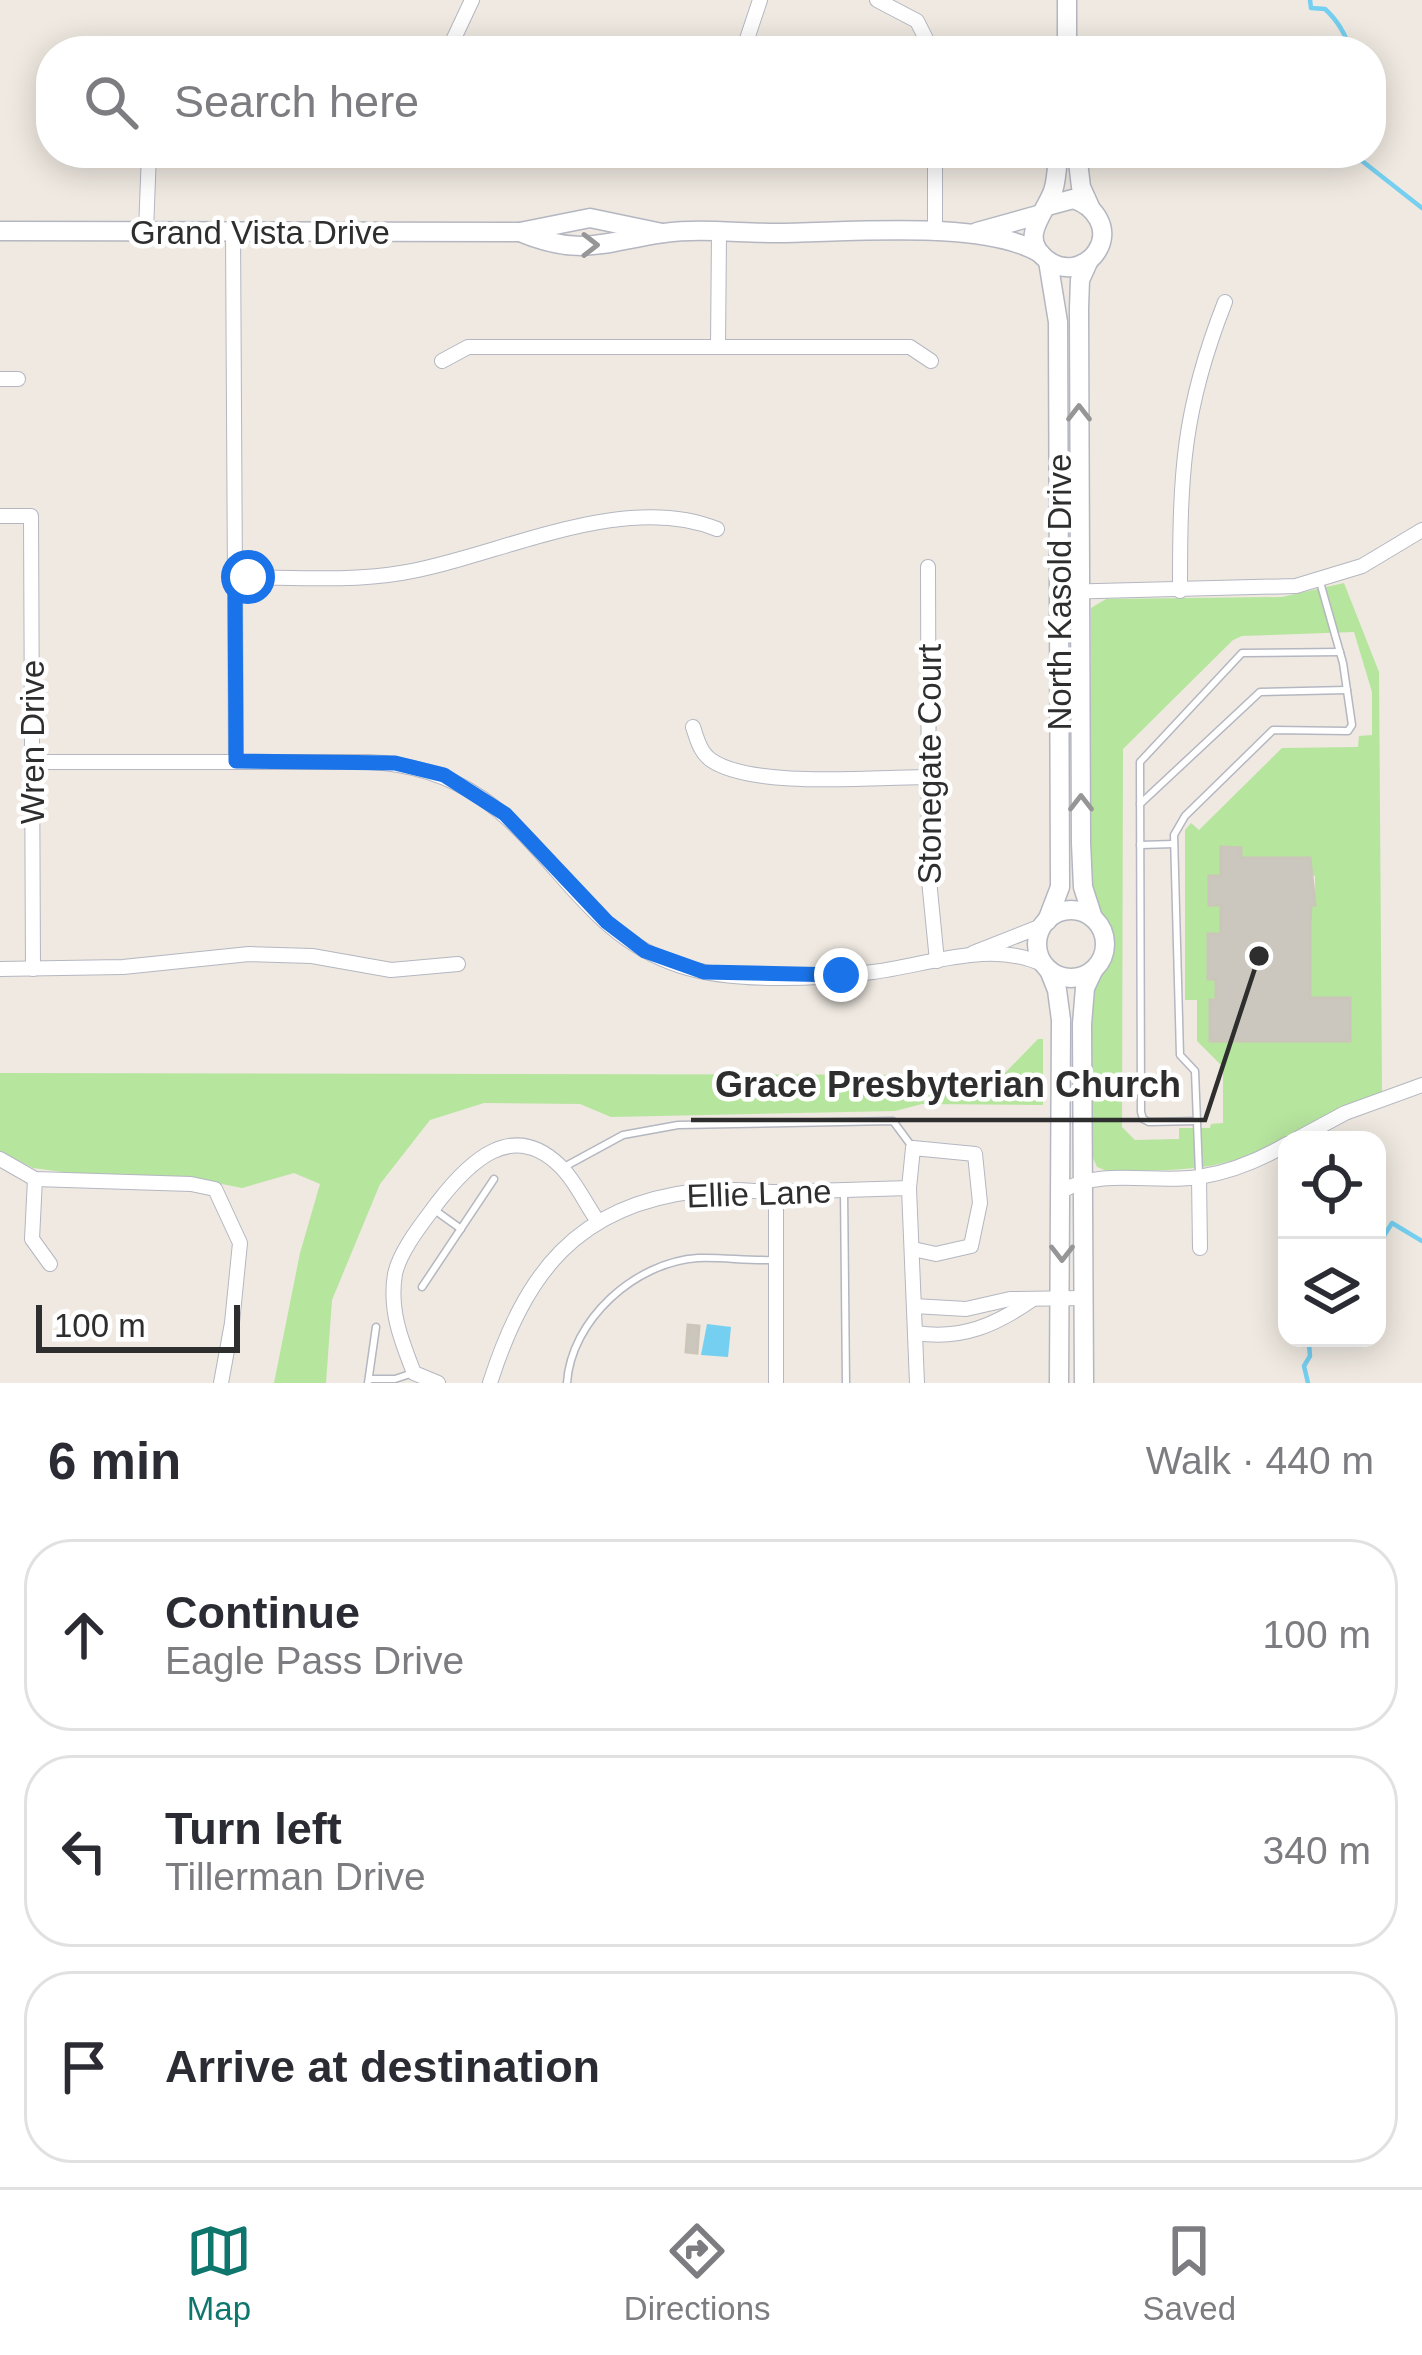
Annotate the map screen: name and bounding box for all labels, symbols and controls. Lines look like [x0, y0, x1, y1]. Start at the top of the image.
search box [36, 36, 1386, 168]
icon: search [78, 69, 144, 135]
text: Search here [174, 76, 419, 127]
street label: Grand Vista Drive [130, 214, 390, 251]
one-way arrow [582, 232, 600, 258]
one-way arrow [1066, 403, 1092, 421]
street label: North Kasold Drive [1041, 454, 1078, 730]
route start [221, 550, 275, 604]
street label: Stonegate Court [911, 644, 948, 884]
street label: Wren Drive [14, 660, 51, 824]
one-way arrow [1068, 793, 1094, 811]
route end [814, 948, 868, 1002]
callout: Grace Presbyterian Church [691, 1048, 1205, 1120]
text: Grace Presbyterian Church [715, 1064, 1181, 1105]
map controls [1278, 1131, 1386, 1347]
button: locate [1278, 1131, 1386, 1239]
street label: Ellie Lane [686, 1172, 832, 1215]
button: layers [1278, 1239, 1386, 1347]
one-way arrow [1049, 1245, 1075, 1263]
scale bar [36, 1299, 240, 1352]
text: 100 m [54, 1307, 146, 1344]
text: 6 min [48, 1433, 181, 1490]
text: Walk · 440 m [1146, 1439, 1374, 1482]
text: Continue [165, 1587, 360, 1638]
icon: ahead [51, 1602, 117, 1668]
text: 100 m [1263, 1613, 1371, 1656]
text: Eagle Pass Drive [165, 1639, 464, 1682]
text: Turn left [165, 1803, 342, 1854]
icon: left [51, 1818, 117, 1884]
text: 340 m [1263, 1829, 1371, 1872]
text: Tillerman Drive [165, 1855, 426, 1898]
icon: arrive [51, 2034, 117, 2100]
text: Arrive at destination [165, 2041, 600, 2092]
tab: Map [186, 2218, 252, 2328]
tab: Directions [624, 2218, 771, 2328]
tab: Saved [1142, 2218, 1236, 2328]

